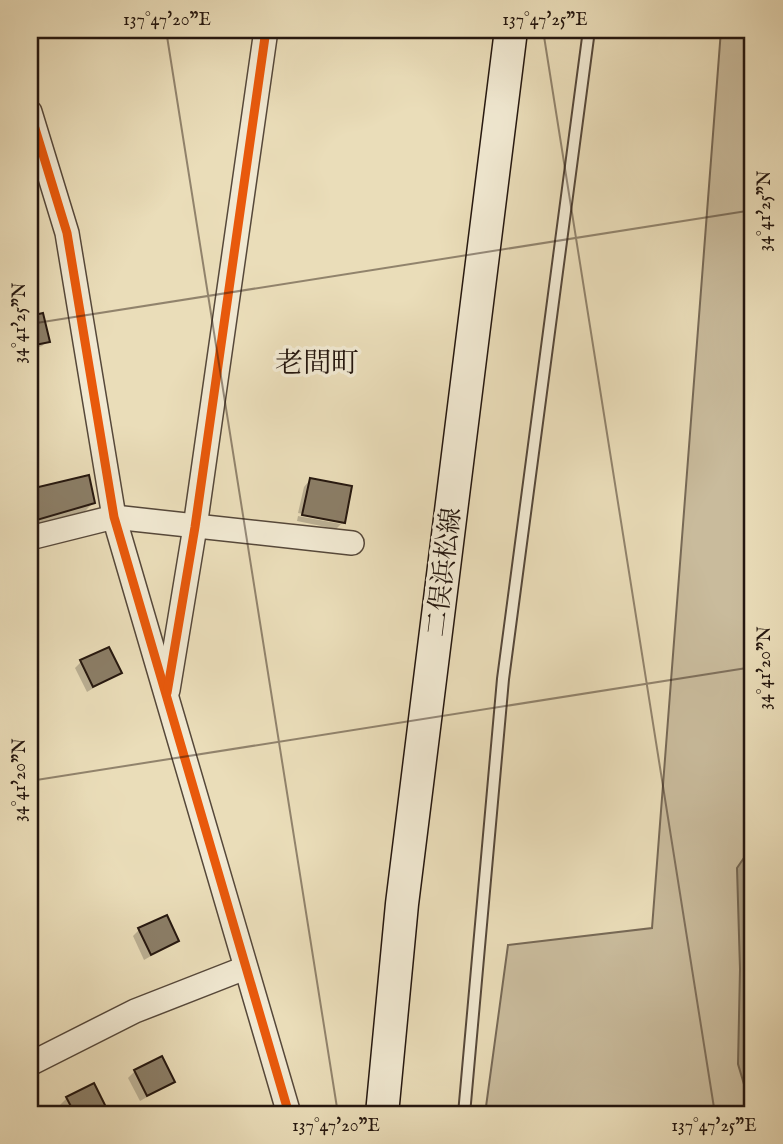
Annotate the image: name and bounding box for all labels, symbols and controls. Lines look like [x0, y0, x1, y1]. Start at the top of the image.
text: 137°47'20"E [123, 9, 211, 32]
text: 137°47'25"E [502, 9, 588, 32]
text: 34°41'25"N [754, 170, 777, 252]
text: 34°41'25"N [9, 282, 32, 364]
district label: 老間町 [275, 347, 359, 382]
street label: 二俣浜松線 [420, 506, 469, 639]
text: 34°41'20"N [754, 626, 777, 710]
text: 34°41'20"N [9, 738, 32, 822]
text: 137°47'20"E [292, 1115, 380, 1138]
text: 137°47'25"E [671, 1115, 757, 1138]

